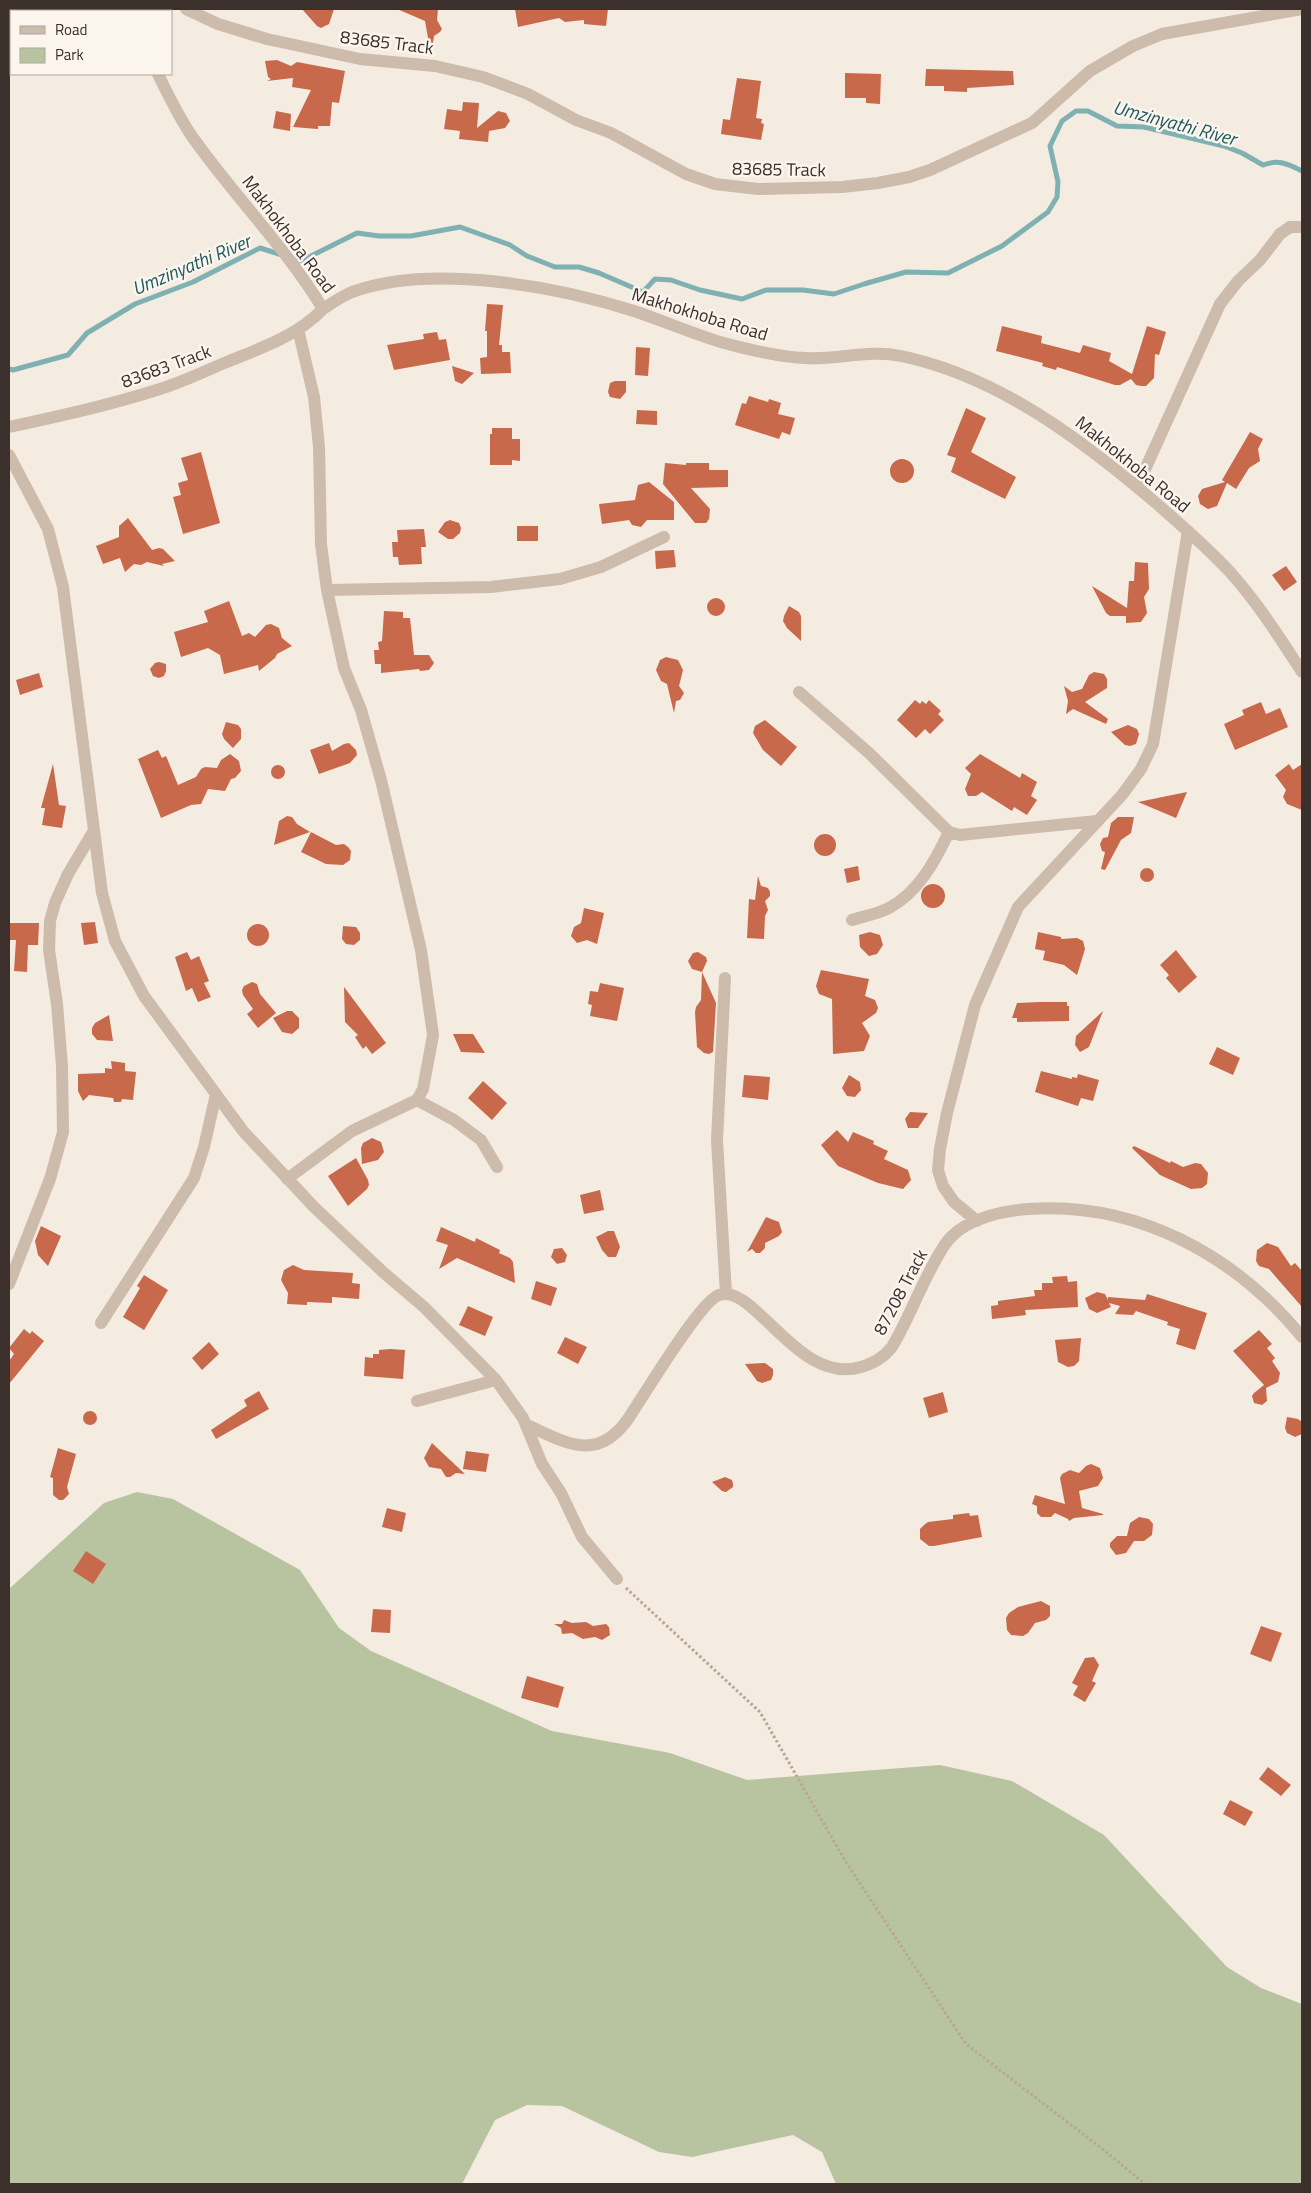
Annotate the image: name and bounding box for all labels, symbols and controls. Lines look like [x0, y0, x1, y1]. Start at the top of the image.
legend [10, 10, 172, 75]
text: Road [55, 18, 87, 41]
street label: 83685 Track [339, 23, 436, 61]
text: Park [55, 43, 84, 66]
water label: Umzinyathi River [1110, 92, 1242, 153]
street label: 83685 Track [732, 155, 827, 183]
street label: Makhokhoba Road [236, 170, 342, 298]
water label: Umzinyathi River [127, 225, 257, 302]
street label: Makhokhoba Road [629, 280, 771, 348]
street label: 83683 Track [117, 337, 215, 395]
street label: Makhokhoba Road [1070, 409, 1196, 519]
street label: 87208 Track [866, 1244, 934, 1340]

